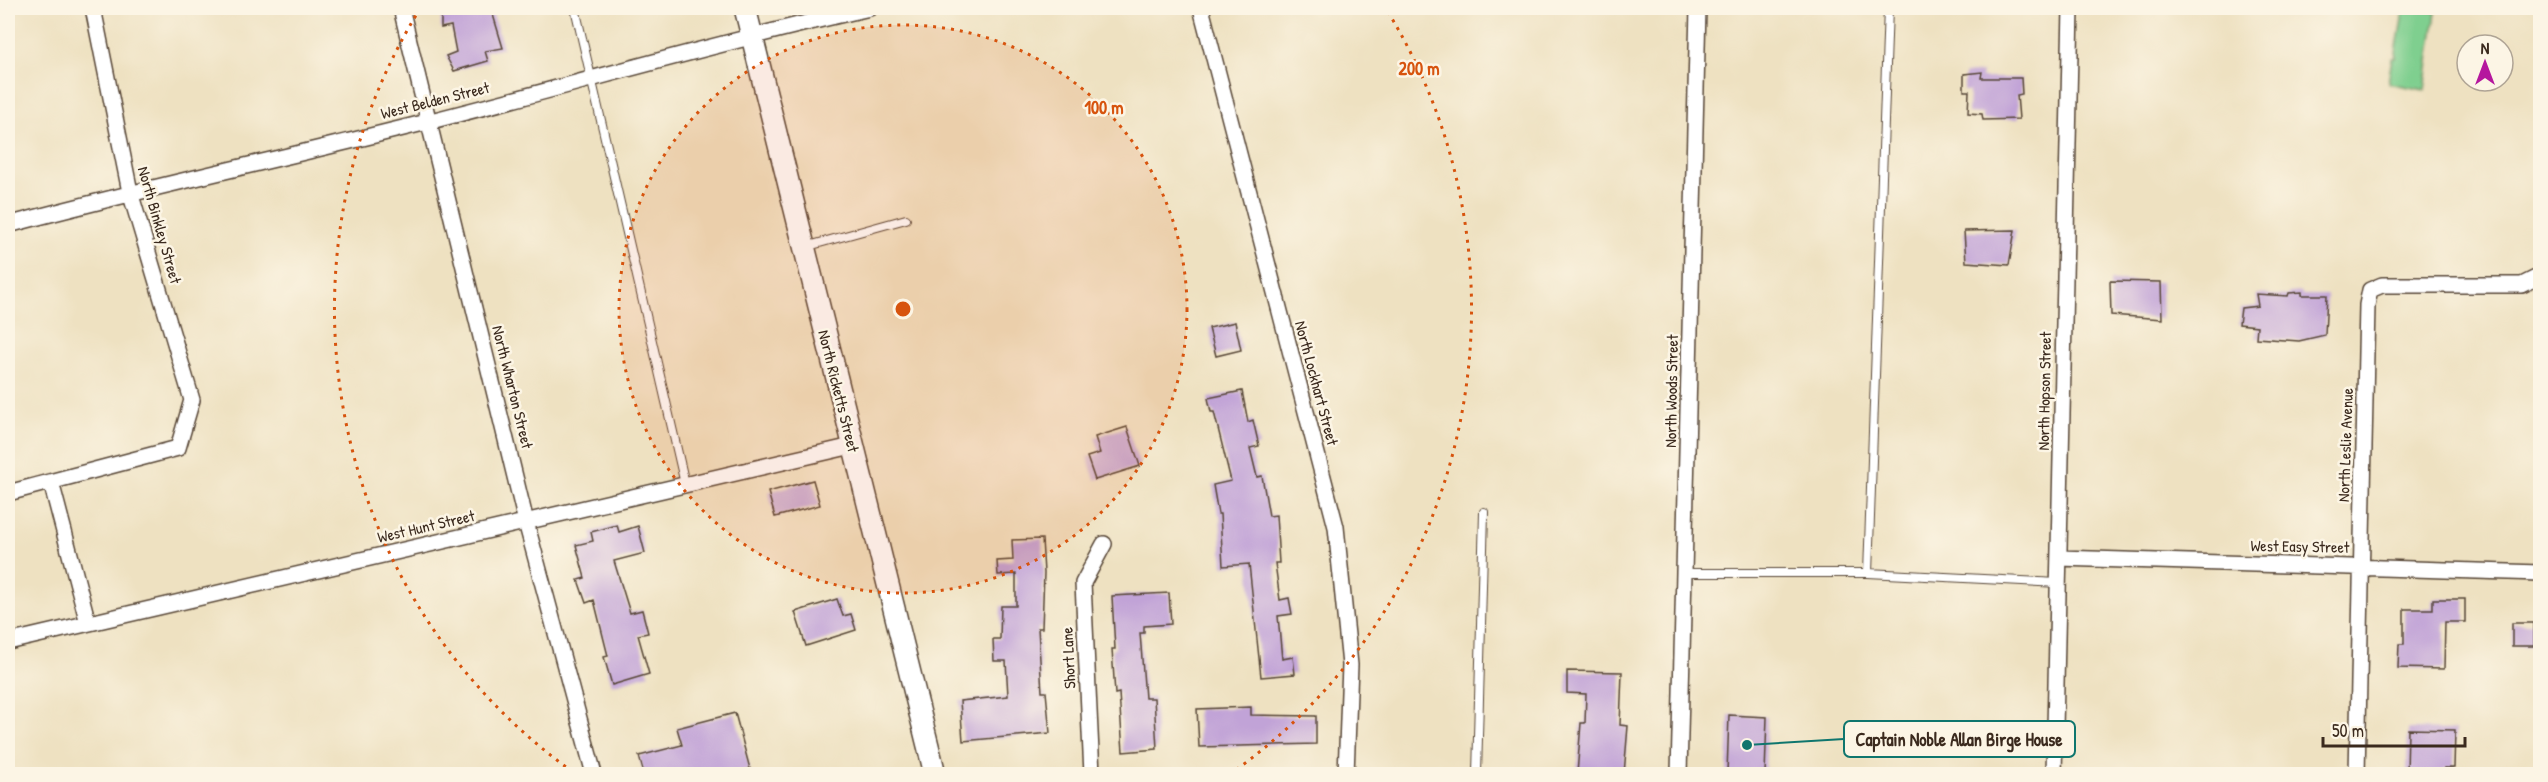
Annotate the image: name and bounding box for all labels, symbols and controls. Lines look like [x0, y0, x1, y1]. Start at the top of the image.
north arrow [2455, 33, 2515, 93]
text: N [2481, 37, 2490, 59]
text: 200 m [1399, 56, 1439, 81]
street label: West Belden Street [378, 76, 492, 124]
text: 100 m [1084, 95, 1124, 120]
street label: North Binkley Street [133, 164, 187, 287]
centre of rings [893, 299, 913, 319]
street label: North Lockhart Street [1290, 318, 1344, 448]
street label: North Wharton Street [487, 323, 539, 451]
street label: North Ricketts Street [813, 328, 865, 455]
street label: North Hopson Street [2032, 331, 2056, 450]
street label: North Woods Street [1659, 334, 1683, 448]
street label: North Leslie Avenue [2332, 387, 2358, 502]
street label: West Hunt Street [375, 504, 477, 548]
street label: West Easy Street [2250, 534, 2350, 558]
street label: Short Lane [1055, 626, 1081, 689]
scale bar [2323, 710, 2466, 748]
text: 50 m [2332, 718, 2364, 743]
callout: Captain Noble Allan Birge House [1844, 721, 2075, 757]
text: Captain Noble Allan Birge House [1856, 727, 2063, 753]

